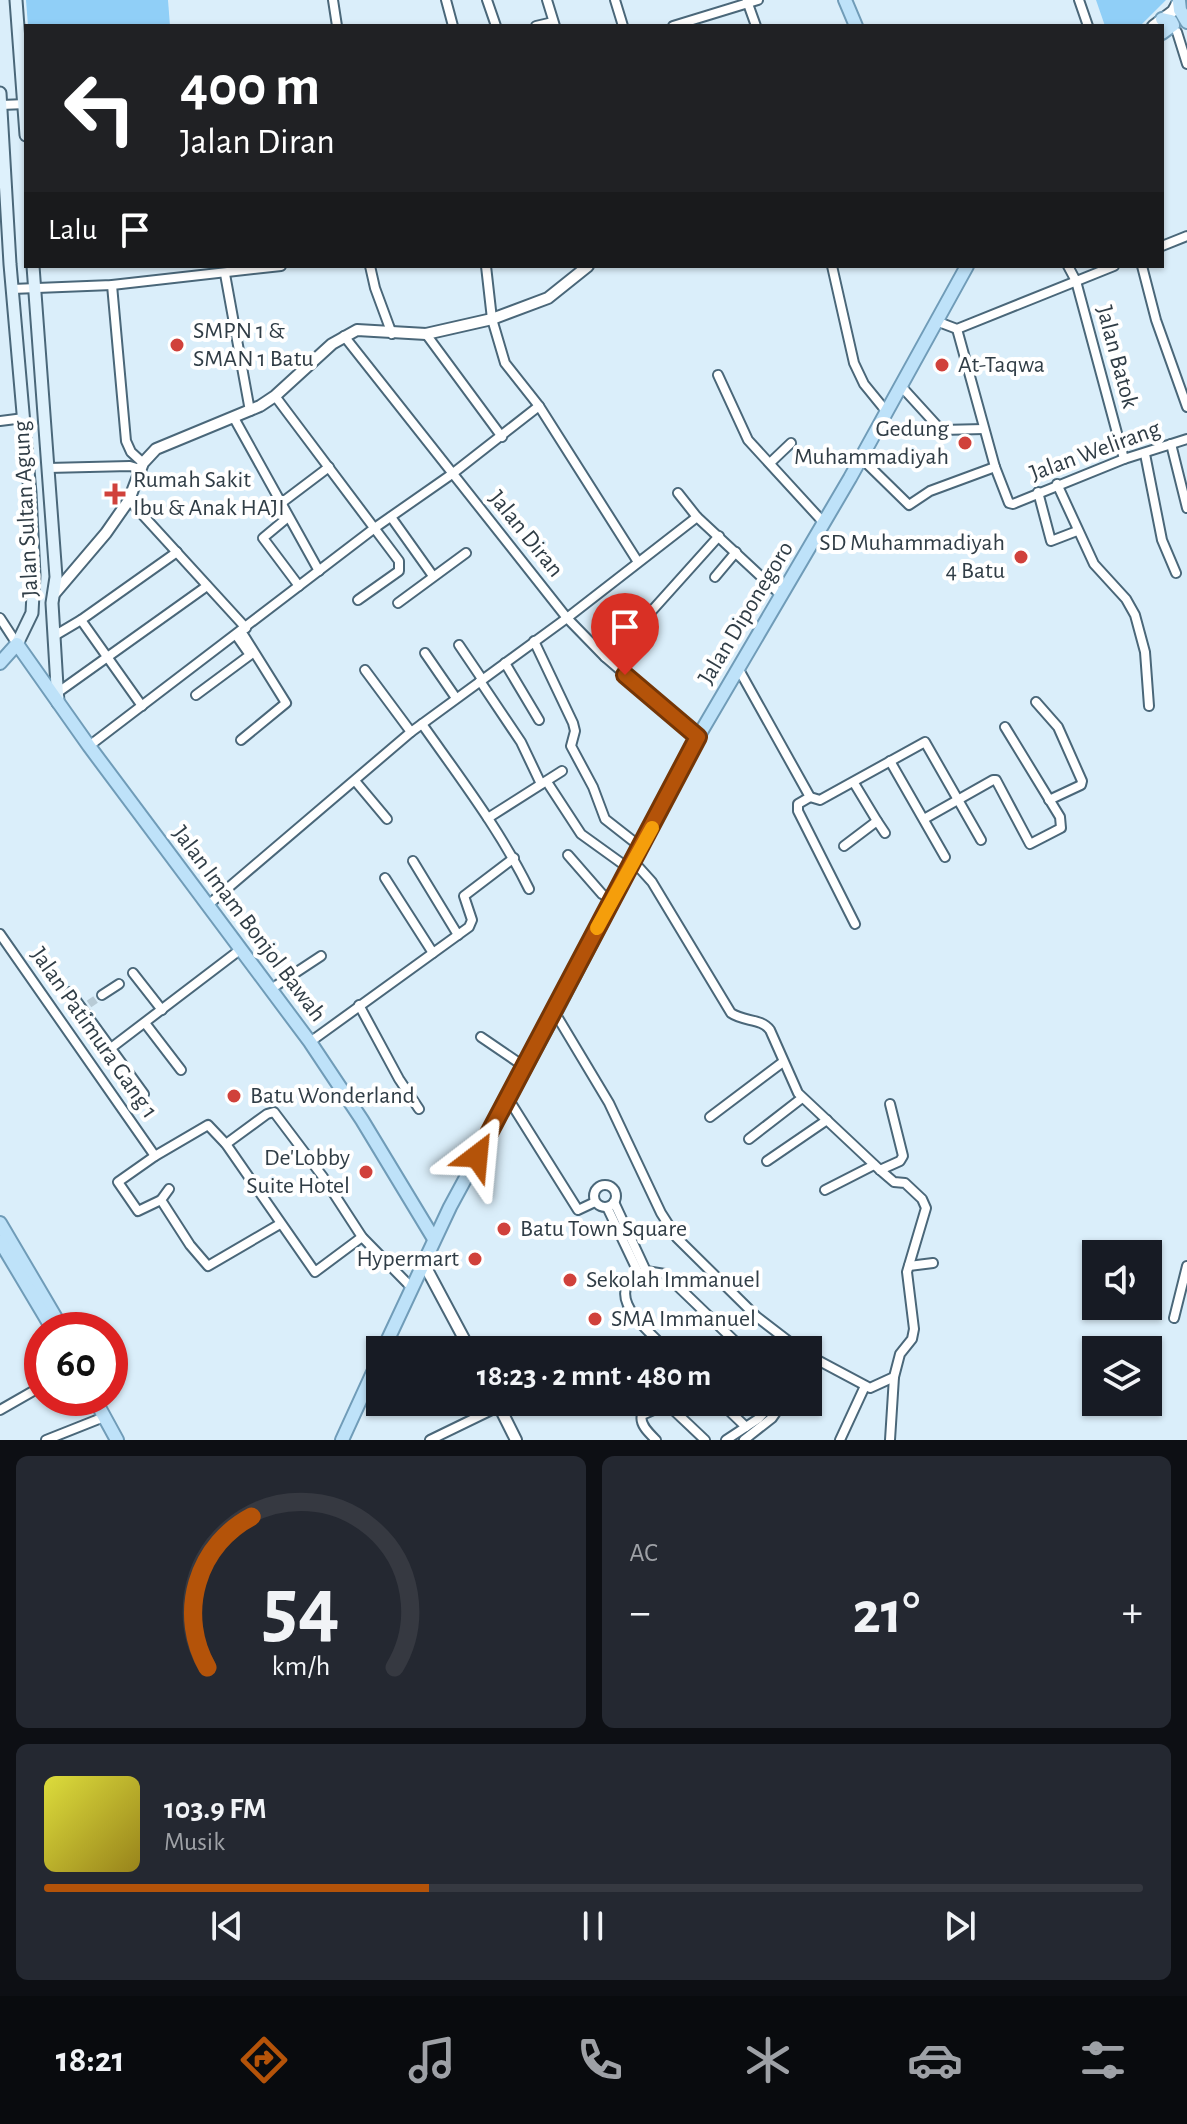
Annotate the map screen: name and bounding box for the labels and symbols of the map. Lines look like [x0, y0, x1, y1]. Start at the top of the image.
street label: Jalan Batok [1092, 303, 1142, 411]
place label: SMPN 1 & SMAN 1 Batu [193, 319, 314, 371]
marker: SMPN 1 & SMAN 1 Batu [168, 336, 186, 354]
place label: At-Taqwa [958, 353, 1045, 377]
marker: At-Taqwa [933, 356, 951, 374]
street label: Jalan Welirang [1027, 416, 1164, 486]
place label: Gedung Muhammadiyah [794, 417, 949, 469]
street label: Jalan Sultan Agung [9, 420, 43, 598]
marker: Gedung Muhammadiyah [956, 434, 974, 452]
place label: Rumah Sakit Ibu & Anak HAJI [133, 468, 285, 520]
marker: Rumah Sakit Ibu & Anak HAJI [104, 483, 126, 505]
street label: Jalan Diran [484, 486, 568, 582]
place label: SD Muhammadiyah 4 Batu [819, 531, 1005, 583]
street label: Jalan Diponegoro [694, 537, 798, 689]
marker: SD Muhammadiyah 4 Batu [1012, 548, 1030, 566]
pin [591, 593, 659, 675]
street label: Jalan Imam Bonjol Bawah [168, 822, 330, 1026]
street label: Jalan Patimura Gang 1 [26, 943, 162, 1123]
place label: Batu Wonderland [250, 1084, 415, 1108]
marker: Batu Wonderland [225, 1087, 243, 1105]
position arrow [435, 1114, 519, 1198]
place label: De'Lobby Suite Hotel [246, 1146, 350, 1198]
marker: De'Lobby Suite Hotel [357, 1163, 375, 1181]
place label: Batu Town Square [520, 1217, 687, 1241]
marker: Batu Town Square [495, 1220, 513, 1238]
place label: Hypermart [357, 1247, 459, 1271]
marker: Hypermart [466, 1250, 484, 1268]
place label: Sekolah Immanuel [586, 1268, 761, 1292]
marker: Sekolah Immanuel [561, 1271, 579, 1289]
place label: SMA Immanuel [611, 1307, 756, 1331]
marker: SMA Immanuel [586, 1310, 604, 1328]
speed limit sign: 60 [24, 1312, 128, 1416]

